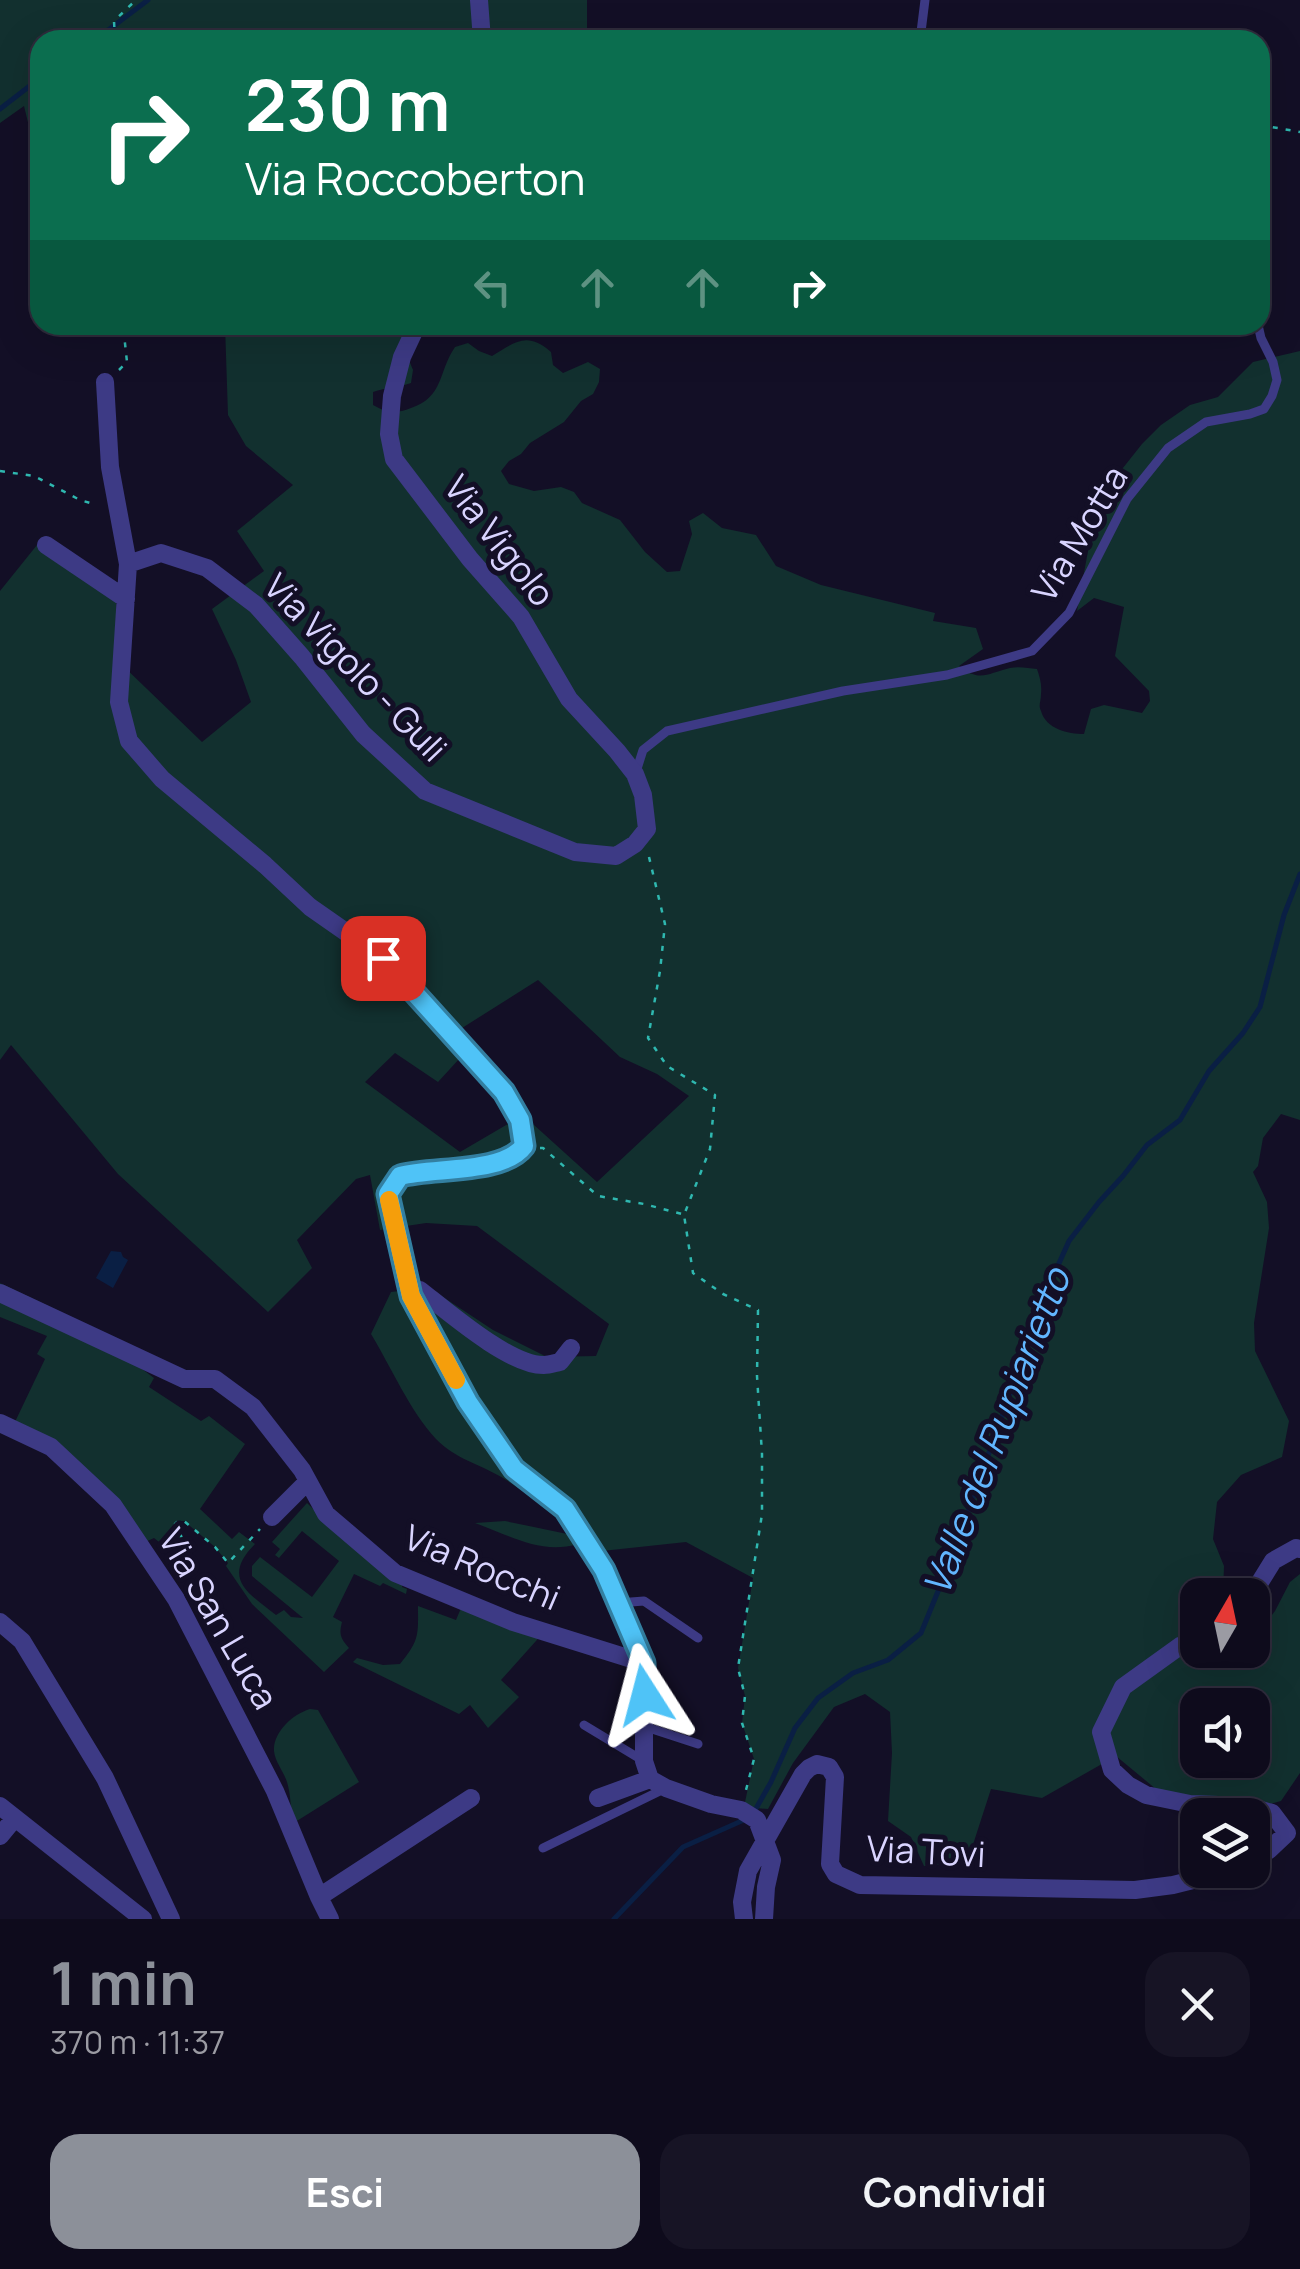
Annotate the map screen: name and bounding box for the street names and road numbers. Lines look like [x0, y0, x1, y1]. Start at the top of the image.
street label: Via Motta [1020, 457, 1138, 610]
street label: Via Vigolo [433, 465, 566, 616]
street label: Via Vigolo - Guli [254, 563, 458, 772]
street label: Via Rocchi [397, 1513, 568, 1621]
street label: Via San Luca [148, 1519, 290, 1718]
street label: Via Tovi [865, 1824, 987, 1878]

